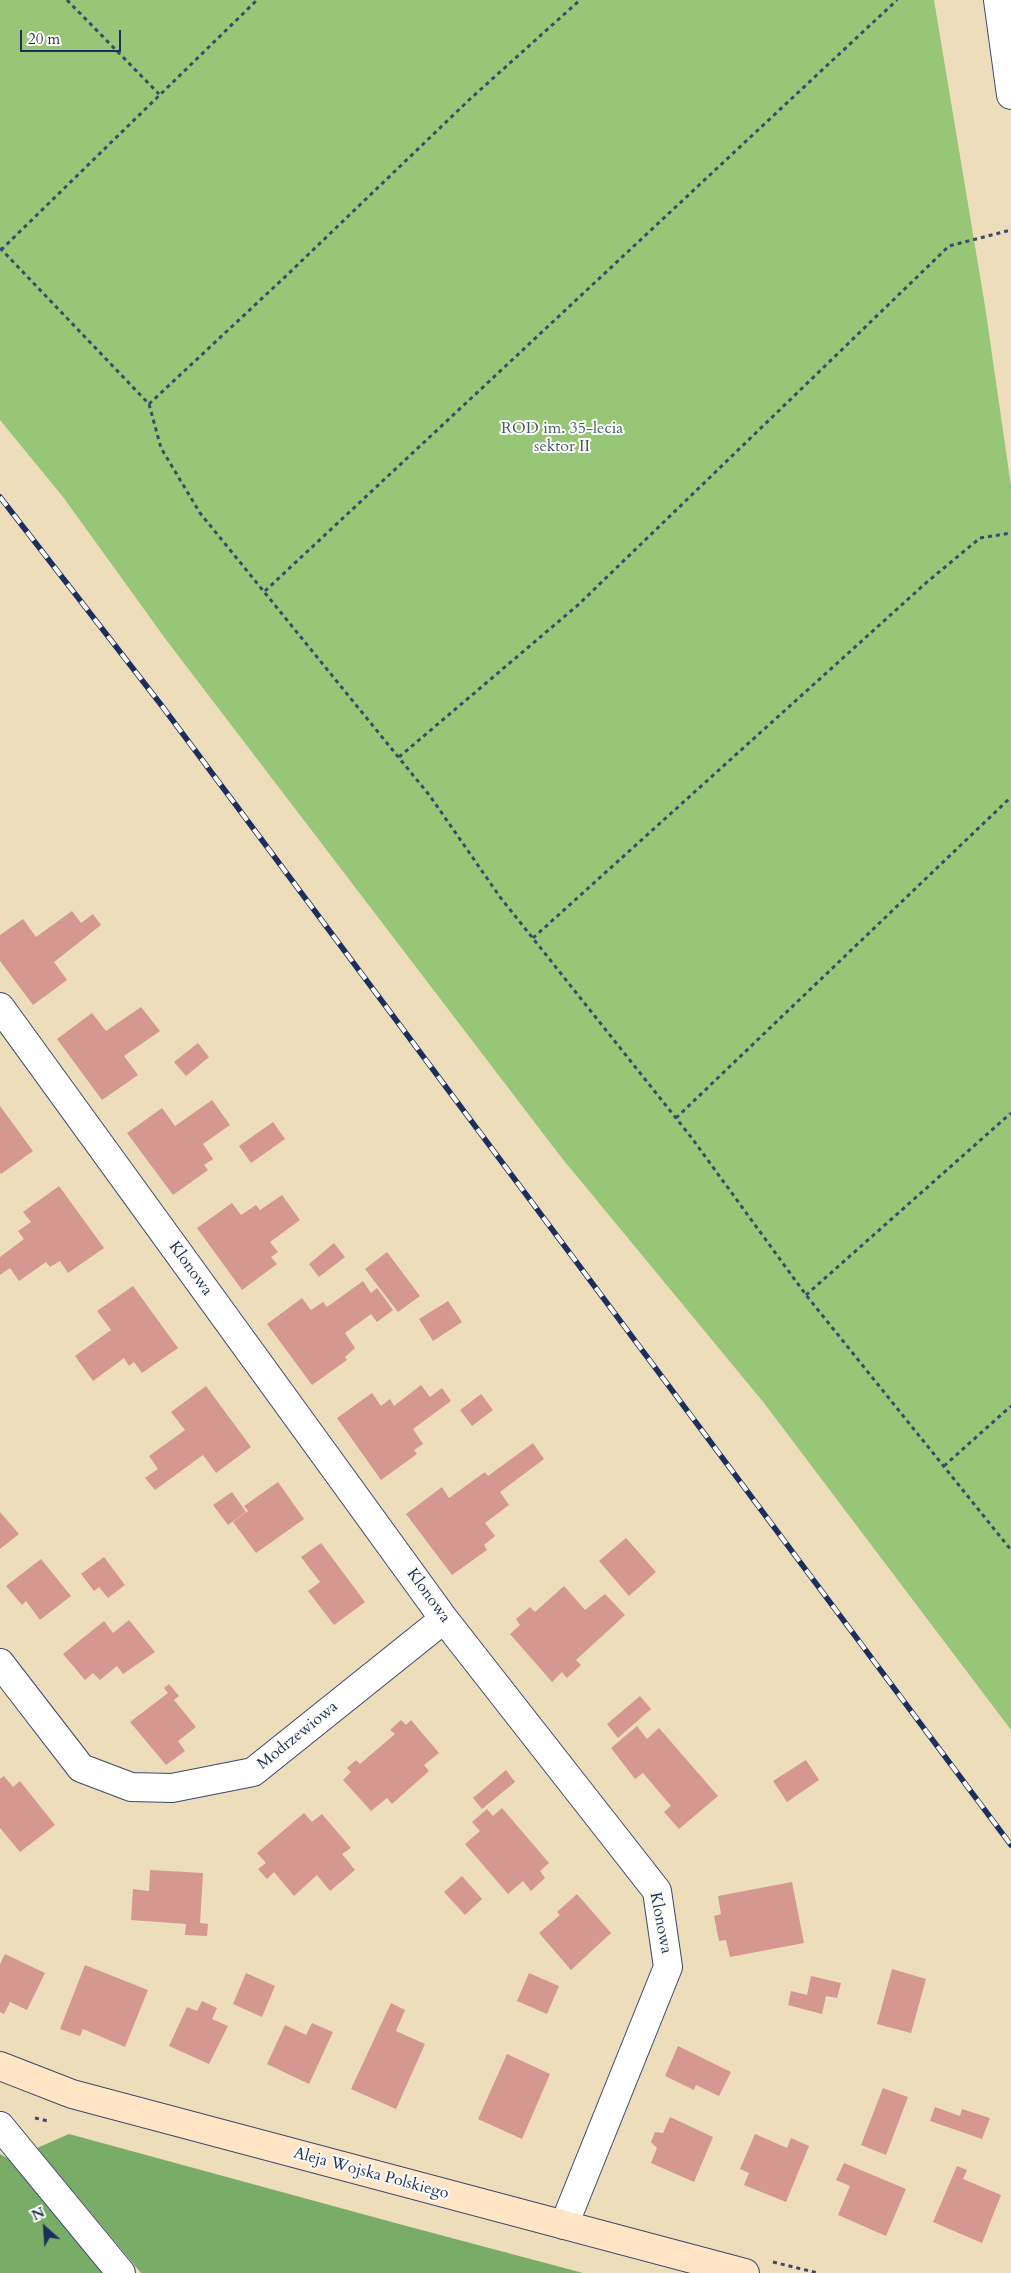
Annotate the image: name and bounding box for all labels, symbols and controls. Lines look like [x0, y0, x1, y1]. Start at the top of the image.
scale bar [22, 20, 124, 52]
text: 20 m [28, 29, 60, 49]
park label: ROD im. 35-lecia sektor II [501, 419, 623, 457]
street label: Klonowa [164, 1238, 216, 1300]
street label: Klonowa [402, 1565, 454, 1627]
street label: Modrzewiowa [254, 1698, 342, 1774]
street label: Klonowa [645, 1891, 675, 1955]
street label: Aleja Wojska Polskiego [291, 2144, 451, 2204]
north arrow [20, 2203, 70, 2253]
text: N [29, 2203, 48, 2225]

